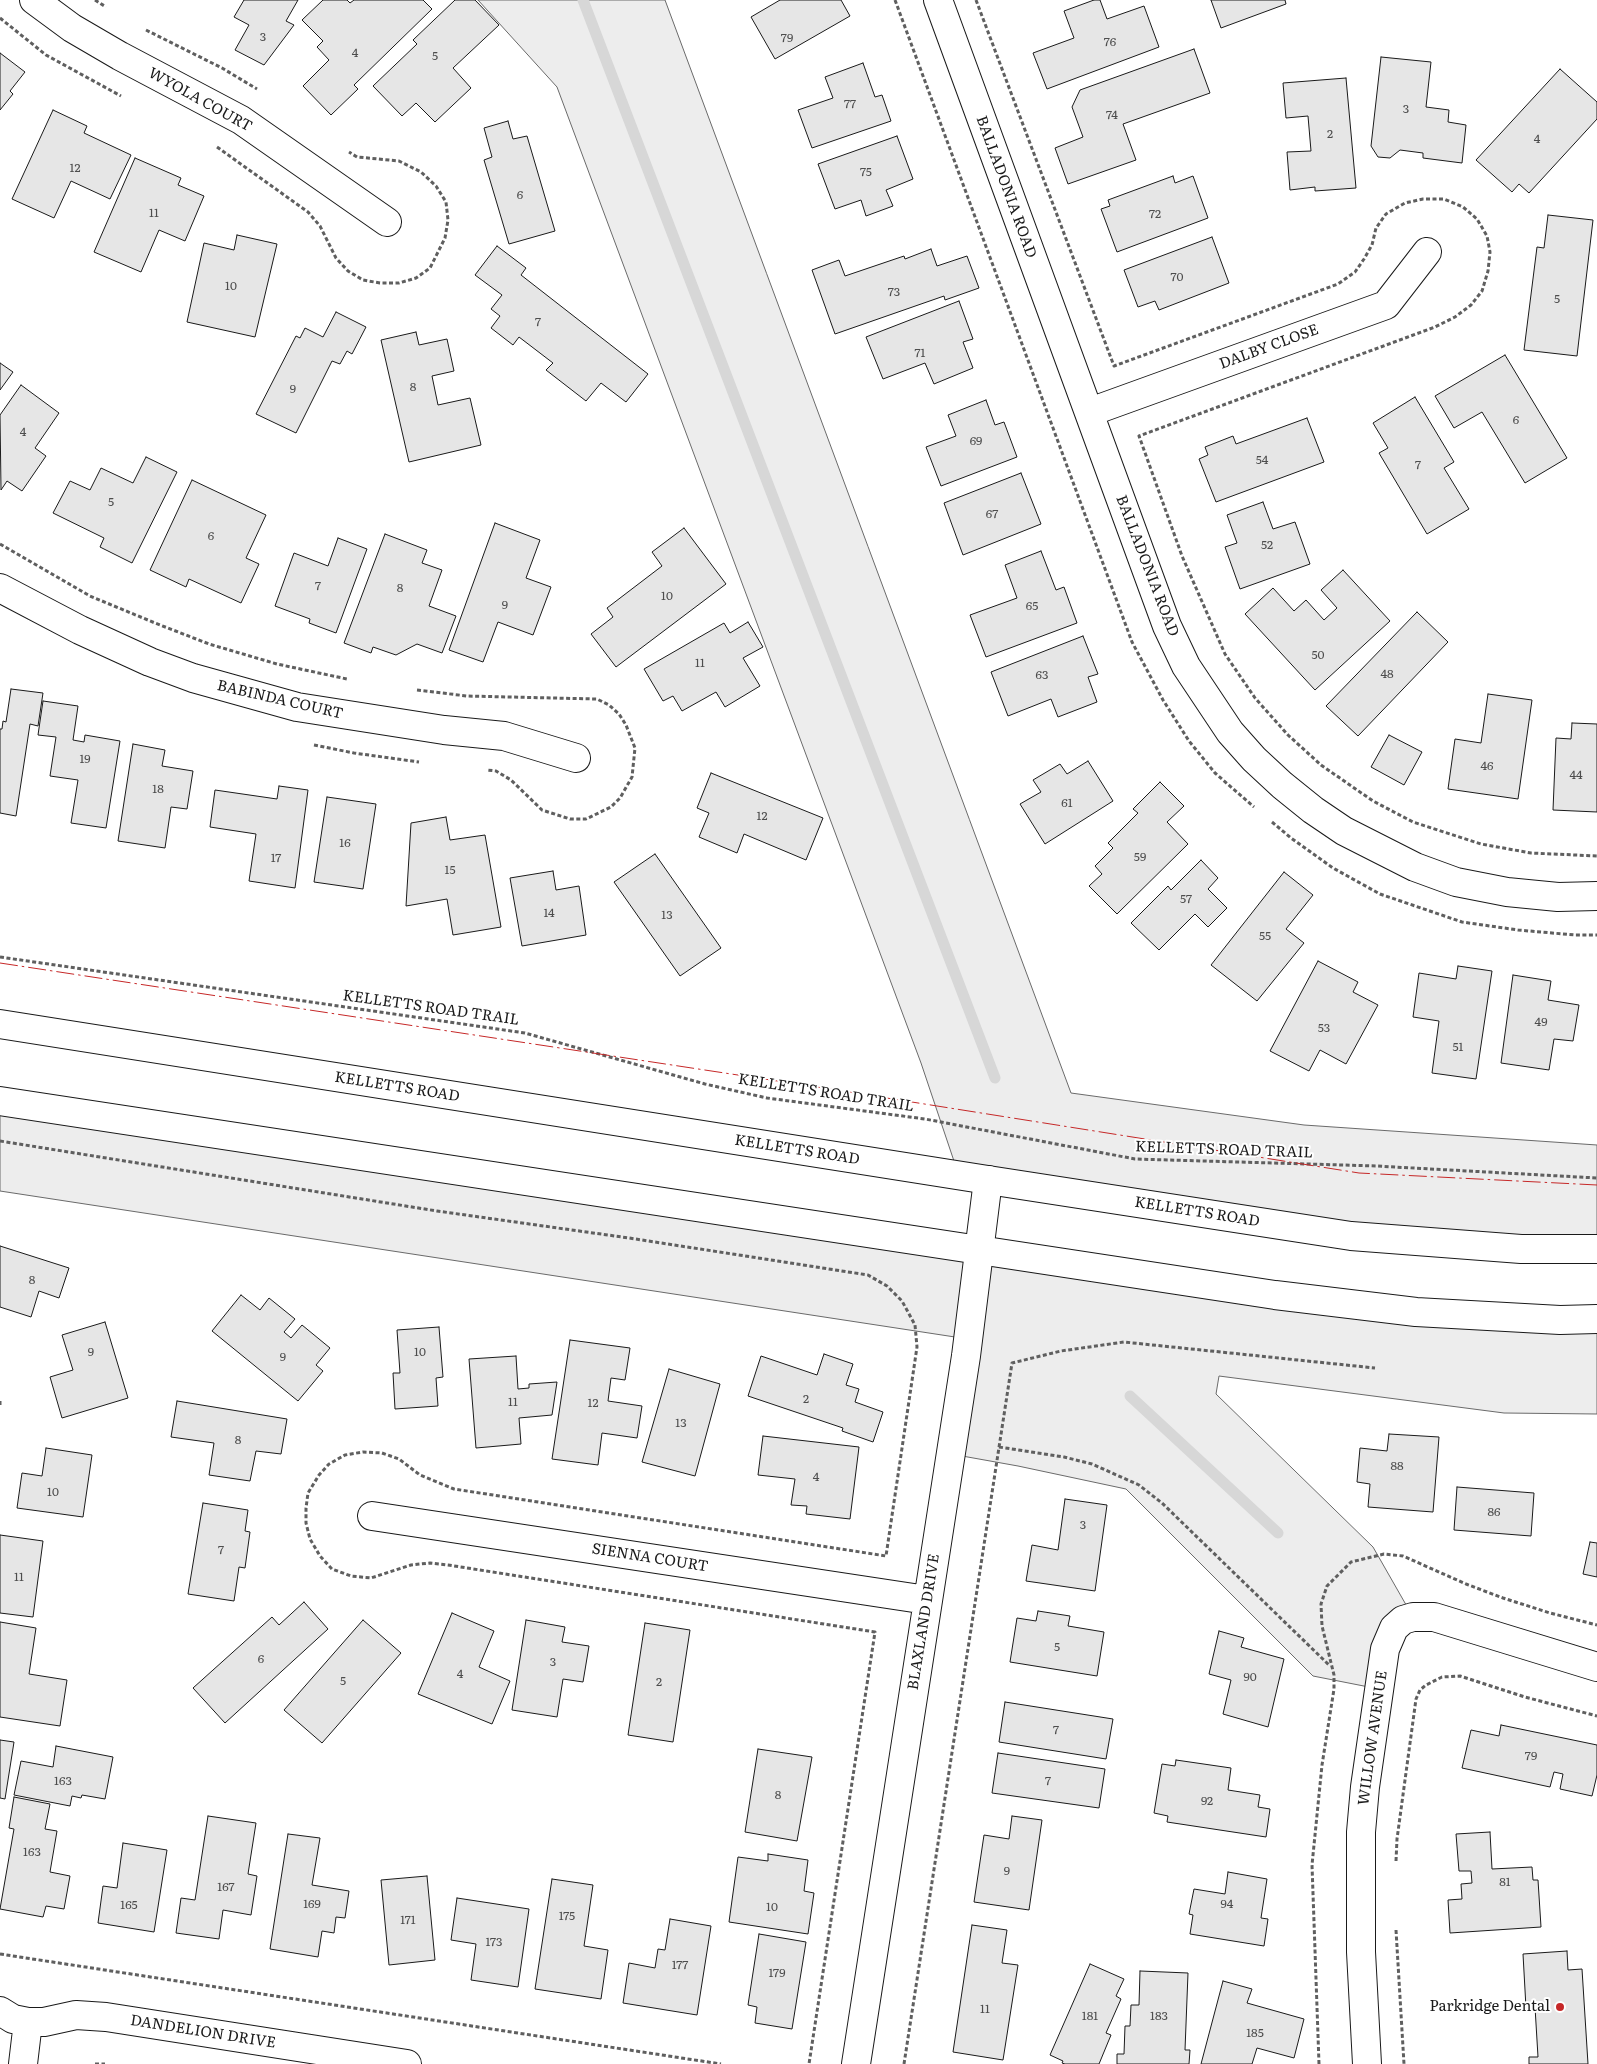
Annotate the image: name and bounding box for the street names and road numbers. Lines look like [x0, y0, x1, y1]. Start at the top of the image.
street label: WYOLA COURT [145, 64, 255, 136]
street label: BALLADONIA ROAD [972, 113, 1040, 261]
street label: DALBY CLOSE [1217, 321, 1321, 373]
street label: BALLADONIA ROAD [1112, 493, 1182, 639]
street label: BABINDA COURT [215, 677, 345, 723]
street label: KELLETTS ROAD TRAIL [342, 987, 520, 1029]
street label: KELLETTS ROAD [333, 1068, 461, 1106]
street label: KELLETTS ROAD TRAIL [737, 1070, 915, 1116]
street label: KELLETTS ROAD [733, 1131, 861, 1169]
street label: KELLETTS ROAD TRAIL [1135, 1138, 1313, 1162]
street label: KELLETTS ROAD [1133, 1193, 1261, 1231]
street label: SIENNA COURT [591, 1540, 709, 1576]
street label: BLAXLAND DRIVE [904, 1553, 944, 1691]
street label: WILLOW AVENUE [1355, 1669, 1391, 1807]
street label: DANDELION DRIVE [129, 2012, 277, 2052]

